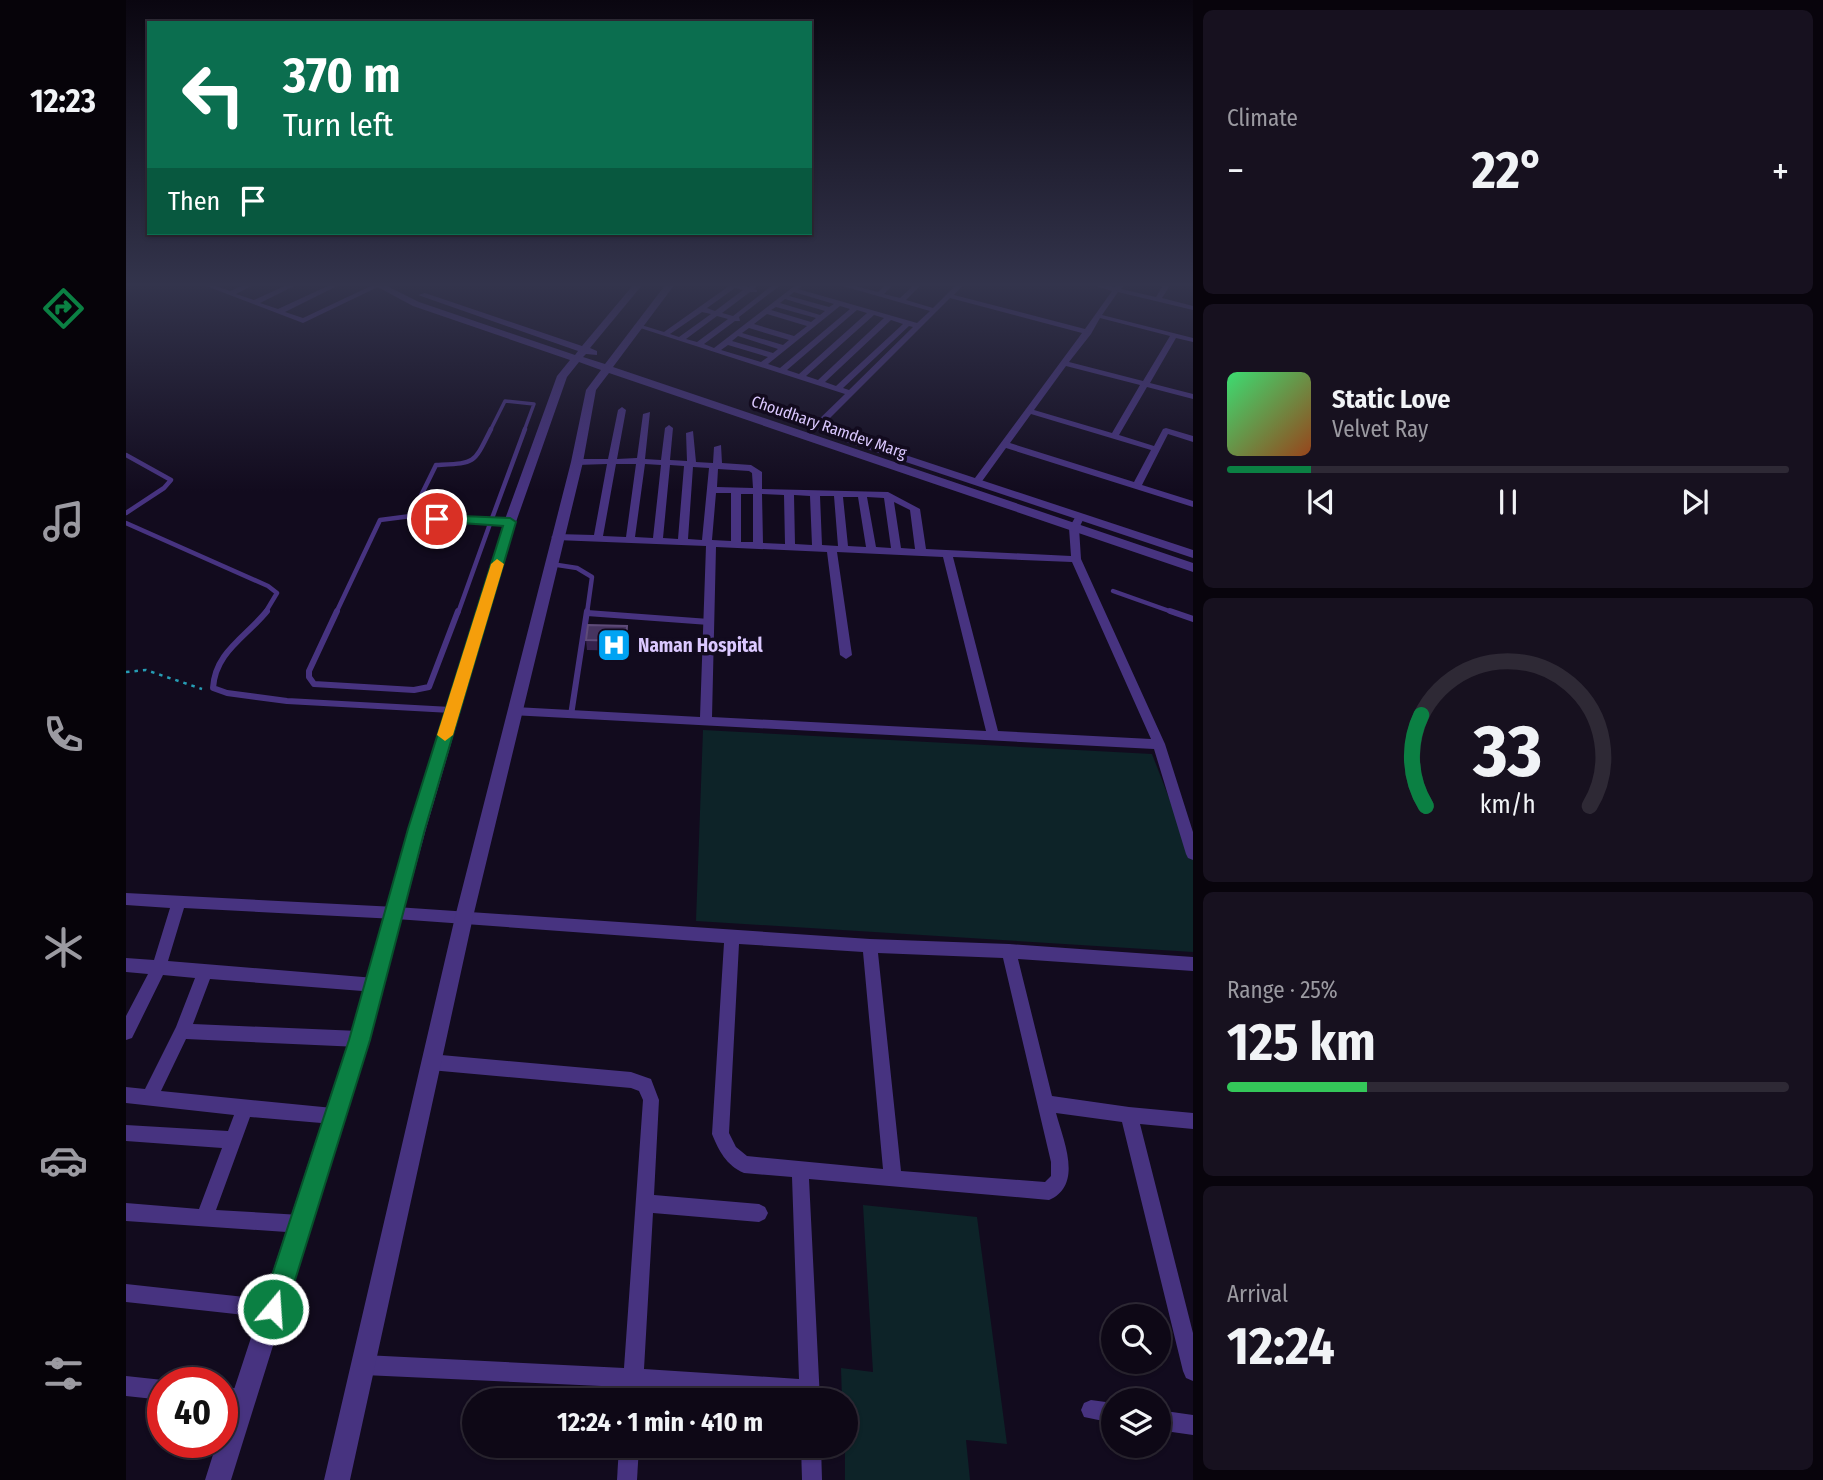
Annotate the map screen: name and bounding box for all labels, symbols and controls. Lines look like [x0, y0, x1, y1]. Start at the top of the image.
text: 370 m [283, 46, 401, 105]
icon: left [168, 49, 259, 140]
text: 12:23 [30, 82, 96, 120]
text: Climate [1227, 104, 1298, 132]
text: Turn left [283, 106, 393, 144]
text: 22° [1472, 139, 1544, 202]
text: − [1227, 148, 1244, 194]
text: + [1772, 148, 1789, 194]
icon: arrive [234, 182, 272, 220]
text: Then [168, 186, 220, 217]
icon: directions [39, 284, 88, 333]
text: Static Love [1332, 384, 1450, 415]
street label: Choudhary Ramdev Marg [749, 392, 909, 463]
text: Velvet Ray [1332, 415, 1428, 443]
icon: previous [1302, 483, 1340, 521]
icon: pause [1489, 483, 1527, 521]
icon: next [1676, 483, 1714, 521]
pin [407, 489, 467, 549]
icon: music [39, 497, 88, 546]
icon: arrive [418, 500, 456, 538]
hospital icon: Naman Hospital [595, 626, 633, 664]
place label: Naman Hospital [638, 634, 764, 657]
text: 33 [1473, 708, 1542, 795]
icon: phone [39, 710, 88, 759]
text: km/h [1480, 790, 1536, 820]
icon: climate [39, 923, 88, 972]
text: Range · 25% [1227, 976, 1338, 1004]
text: 125 km [1227, 1011, 1376, 1074]
icon: car [39, 1136, 88, 1185]
position arrow [236, 1272, 310, 1346]
text: Arrival [1227, 1280, 1288, 1308]
map controls [1101, 1304, 1171, 1458]
button: search [1101, 1304, 1171, 1374]
text: 12:24 [1227, 1315, 1335, 1378]
icon: filters [39, 1349, 88, 1398]
speed limit sign: 40 [147, 1367, 238, 1458]
button: layers [1101, 1388, 1171, 1458]
text: 12:24 · 1 min · 410 m [557, 1407, 763, 1438]

